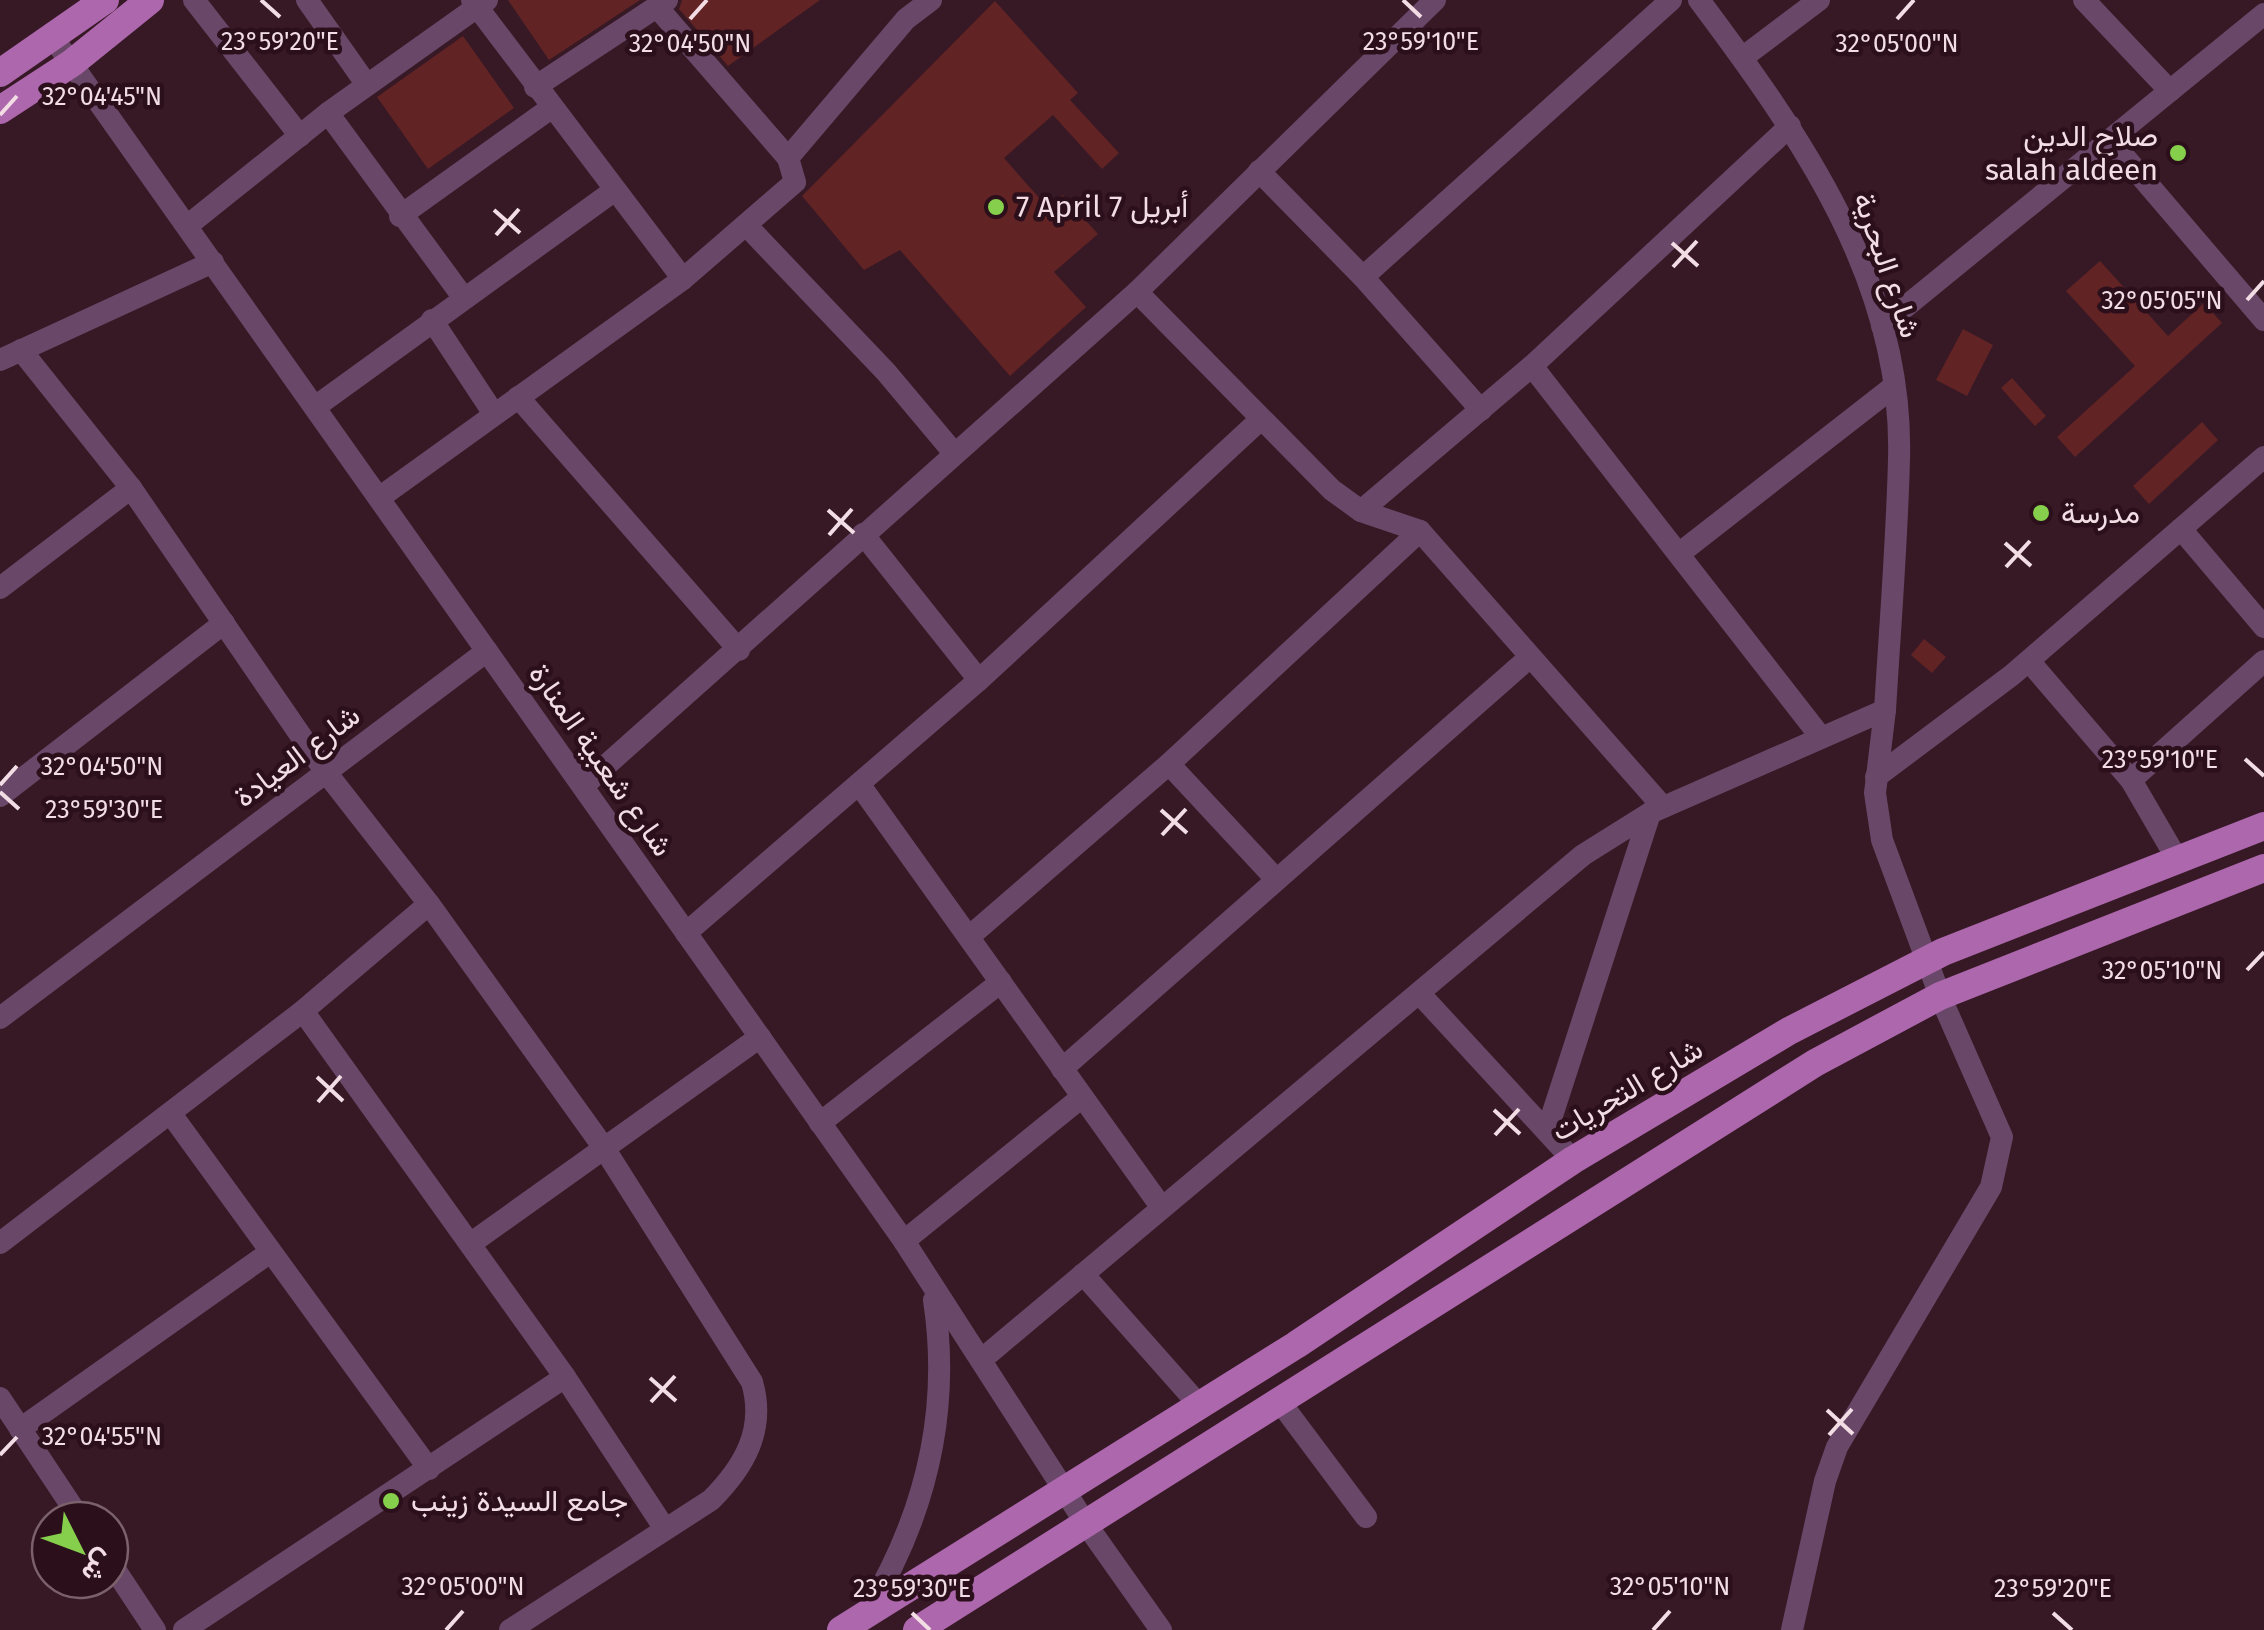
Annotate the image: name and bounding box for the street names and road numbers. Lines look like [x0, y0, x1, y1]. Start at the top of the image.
street label: شارع البحرية [1843, 188, 1929, 343]
street label: شارع شعبية المنارة [520, 657, 681, 864]
street label: شارع العيادة [227, 697, 368, 817]
street label: شارع التحريات [1545, 1031, 1710, 1151]

